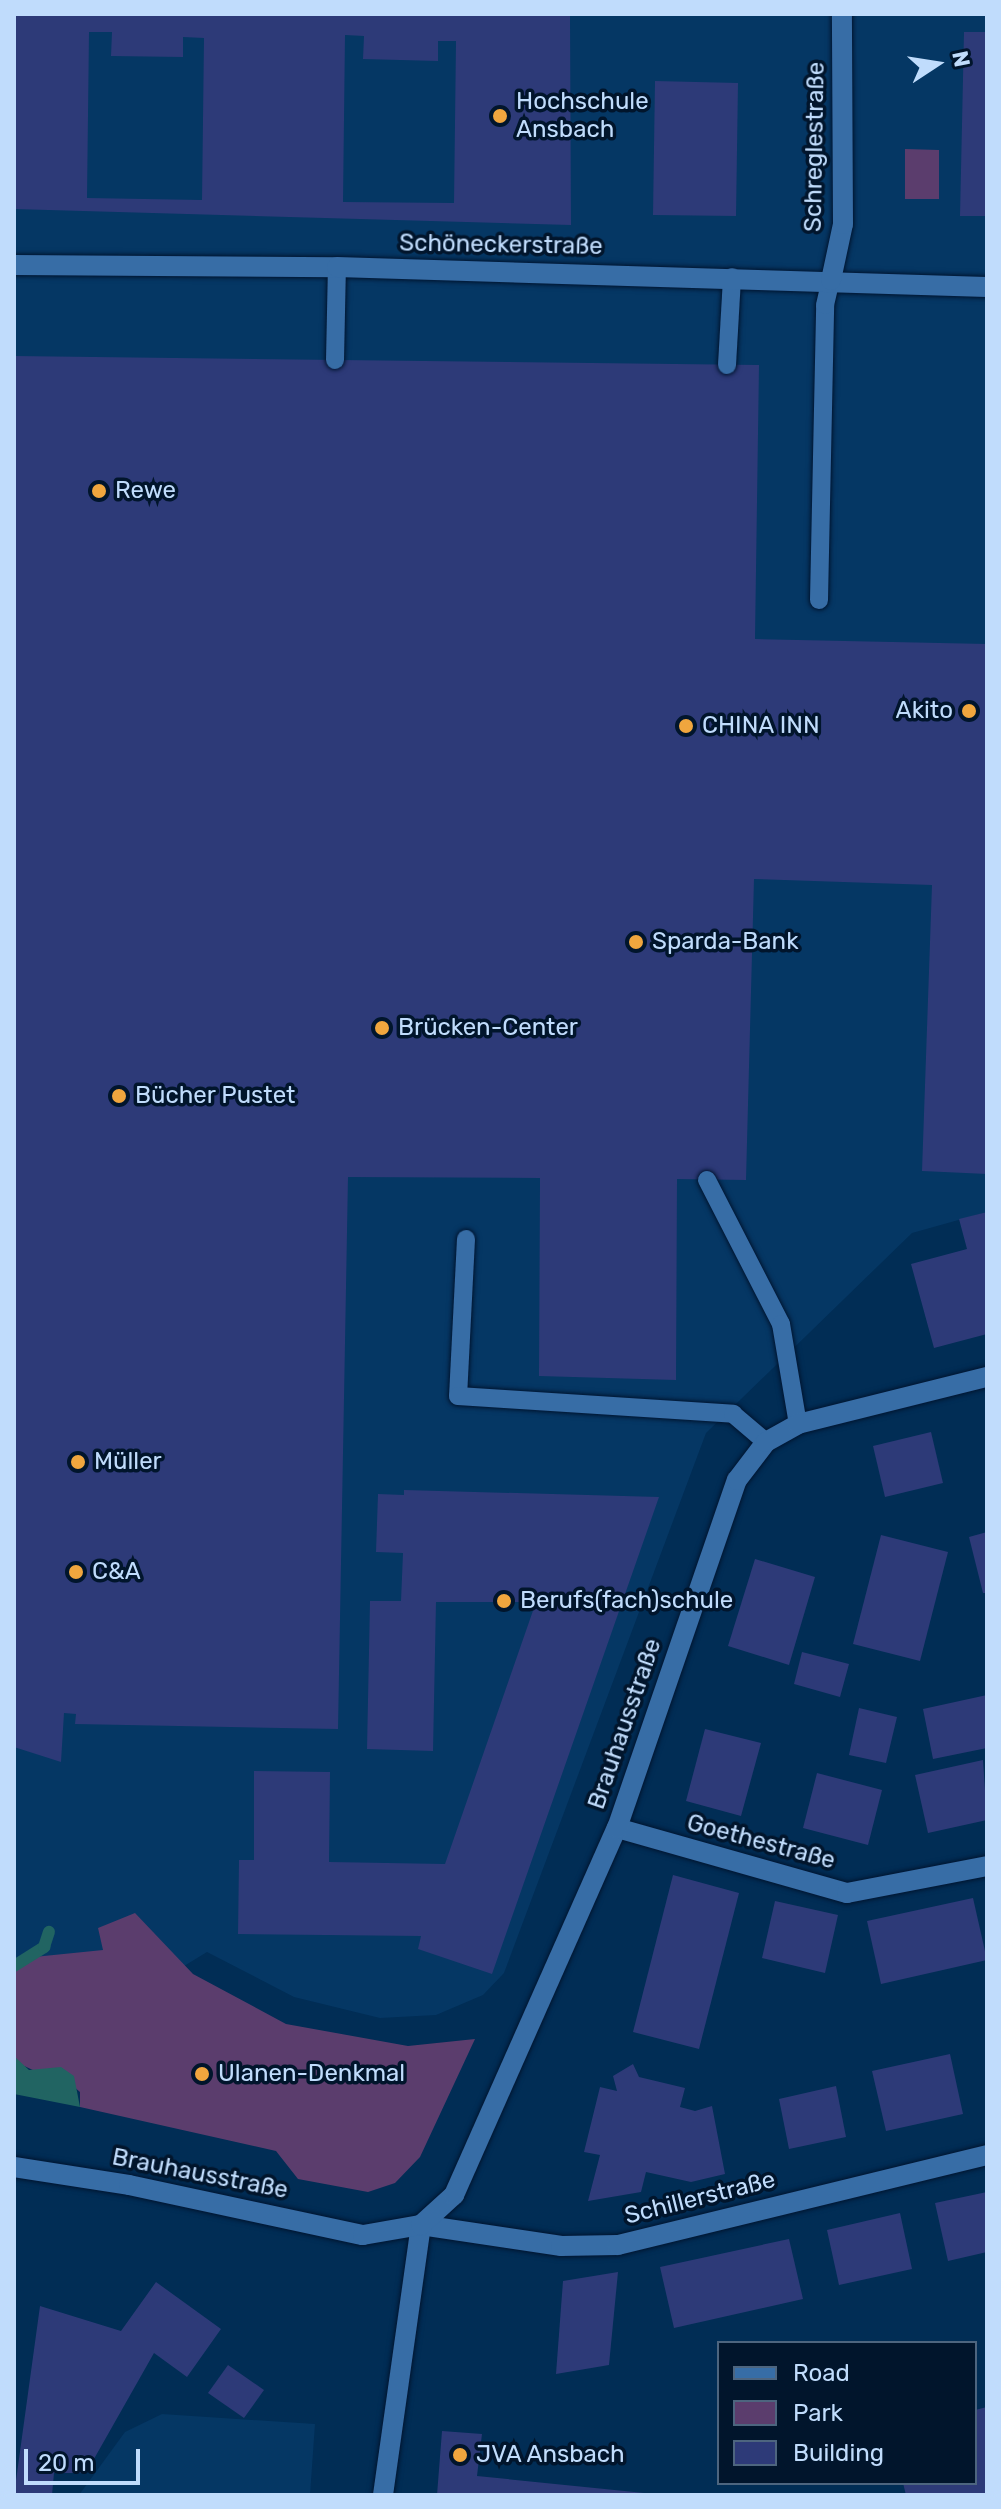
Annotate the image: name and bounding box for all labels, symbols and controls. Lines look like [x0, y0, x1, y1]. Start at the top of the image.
north arrow [897, 24, 977, 104]
text: N [946, 48, 976, 69]
street label: Schreglestraße [799, 62, 831, 232]
place label: Hochschule Ansbach [516, 88, 649, 144]
marker: Hochschule Ansbach [491, 107, 509, 125]
street label: Schöneckerstraße [399, 229, 603, 261]
place label: Rewe [115, 477, 176, 505]
marker: Rewe [90, 482, 108, 500]
place label: Akito [896, 697, 953, 725]
marker: Akito [960, 702, 978, 720]
place label: CHINA INN [702, 712, 820, 740]
marker: CHINA INN [677, 717, 695, 735]
place label: Sparda-Bank [652, 928, 799, 956]
marker: Sparda-Bank [627, 933, 645, 951]
place label: Brücken-Center [398, 1014, 578, 1042]
marker: Brücken-Center [373, 1019, 391, 1037]
place label: Bücher Pustet [135, 1082, 296, 1110]
marker: Bücher Pustet [110, 1087, 128, 1105]
place label: Müller [94, 1448, 162, 1476]
marker: Müller [69, 1453, 87, 1471]
place label: C&A [92, 1558, 141, 1586]
marker: C&A [67, 1563, 85, 1581]
place label: Berufs(fach)schule [520, 1587, 733, 1615]
marker: Berufs(fach)schule [495, 1592, 513, 1610]
street label: Brauhausstraße [582, 1635, 668, 1813]
street label: Goethestraße [684, 1808, 838, 1876]
place label: Ulanen-Denkmal [218, 2060, 405, 2088]
marker: Ulanen-Denkmal [193, 2065, 211, 2083]
street label: Brauhausstraße [110, 2143, 290, 2205]
street label: Schillerstraße [622, 2165, 778, 2231]
legend [717, 2341, 977, 2485]
text: Road [793, 2359, 850, 2387]
text: Park [793, 2399, 843, 2427]
scale bar [28, 2433, 144, 2483]
text: Building [793, 2439, 884, 2467]
place label: JVA Ansbach [476, 2441, 626, 2469]
marker: JVA Ansbach [451, 2446, 469, 2464]
text: 20 m [38, 2449, 95, 2477]

